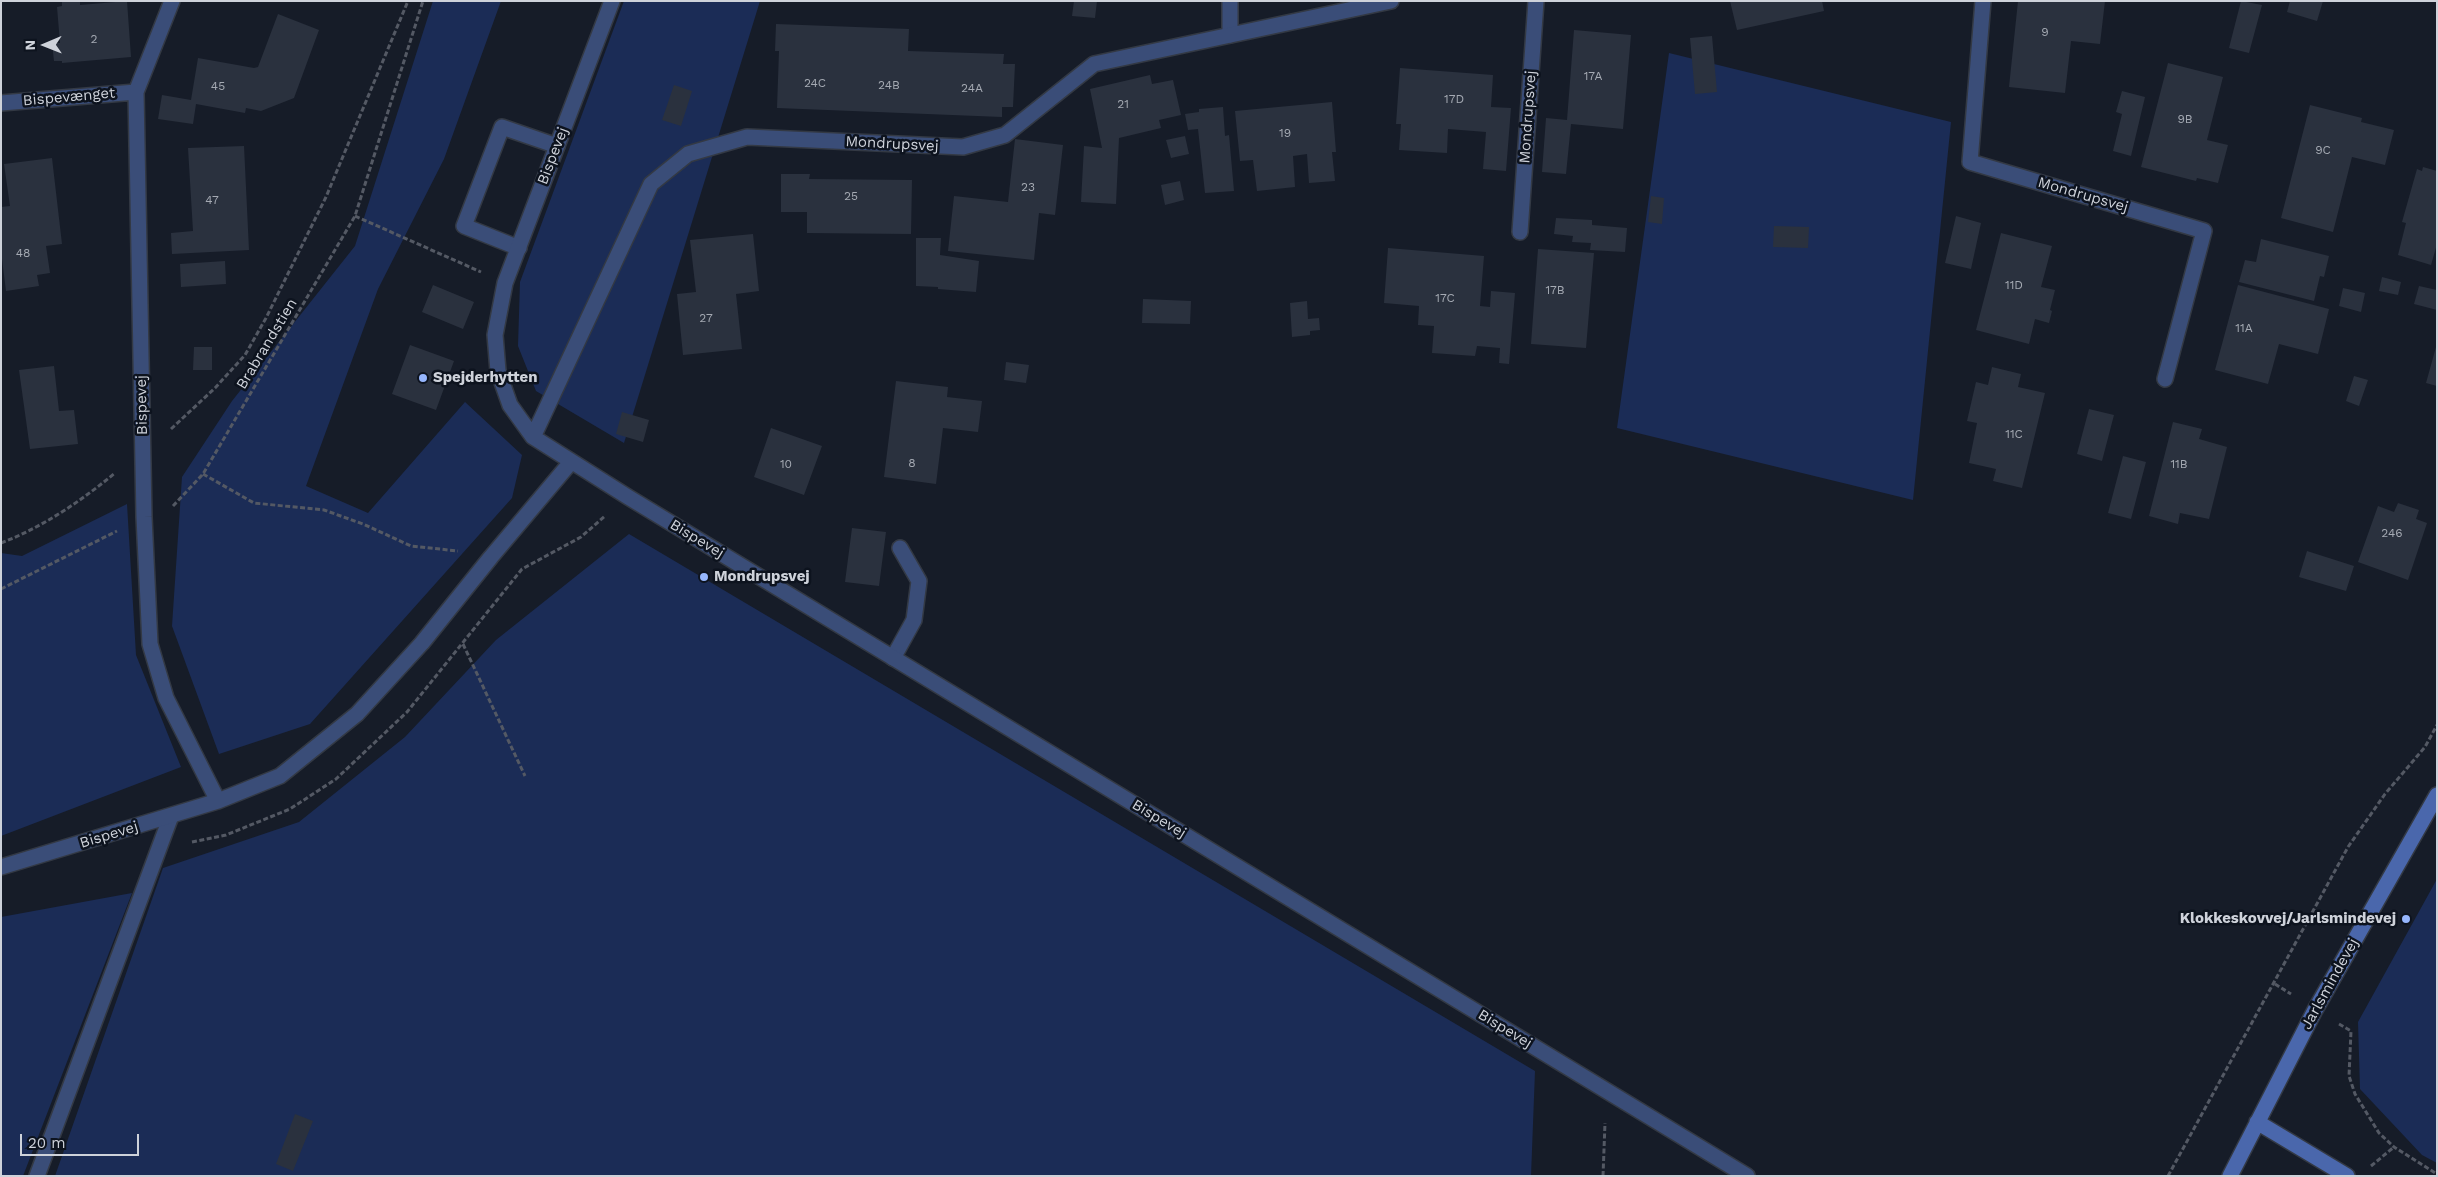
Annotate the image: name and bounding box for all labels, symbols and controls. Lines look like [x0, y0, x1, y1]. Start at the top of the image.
north arrow [20, 20, 70, 70]
house number: 9 [2041, 25, 2049, 39]
house number: 2 [91, 32, 97, 46]
text: N [22, 40, 38, 51]
house number: 17A [1584, 69, 1602, 83]
street label: Mondrupsvej [1516, 70, 1540, 164]
house number: 24C [804, 76, 826, 90]
house number: 24B [878, 78, 900, 92]
house number: 45 [211, 79, 225, 93]
house number: 24A [961, 81, 983, 95]
street label: Bispevænget [22, 84, 116, 110]
house number: 17D [1444, 92, 1464, 106]
house number: 21 [1117, 97, 1129, 111]
house number: 9B [2177, 112, 2193, 126]
street label: Bispevej [534, 125, 572, 187]
house number: 19 [1279, 126, 1291, 140]
street label: Mondrupsvej [845, 133, 939, 155]
house number: 9C [2315, 143, 2331, 157]
street label: Mondrupsvej [2036, 173, 2130, 217]
house number: 23 [1021, 180, 1035, 194]
house number: 25 [844, 189, 858, 203]
house number: 47 [205, 193, 219, 207]
house number: 48 [16, 246, 30, 260]
house number: 11D [2005, 278, 2023, 292]
house number: 17B [1545, 283, 1565, 297]
house number: 17C [1435, 291, 1455, 305]
street label: Brabrandstien [233, 295, 301, 393]
house number: 27 [699, 311, 713, 325]
house number: 11A [2235, 321, 2253, 335]
place label: Spejderhytten [433, 369, 538, 387]
marker: Spejderhytten [417, 372, 429, 384]
street label: Bispevej [132, 375, 152, 435]
house number: 11C [2005, 427, 2023, 441]
house number: 8 [908, 456, 916, 470]
house number: 10 [780, 457, 792, 471]
house number: 11B [2170, 457, 2188, 471]
street label: Bispevej [667, 516, 727, 562]
house number: 246 [2381, 526, 2403, 540]
place label: Mondrupsvej [714, 568, 810, 586]
marker: Mondrupsvej [698, 571, 710, 583]
street label: Bispevej [1129, 796, 1189, 842]
street label: Bispevej [78, 818, 140, 852]
place label: Klokkeskovvej/Jarlsmindevej [2180, 910, 2396, 928]
marker: Klokkeskovvej/Jarlsmindevej [2400, 913, 2412, 925]
street label: Jarlsmindevej [2298, 935, 2362, 1033]
street label: Bispevej [1475, 1006, 1535, 1052]
scale bar [22, 1124, 141, 1156]
text: 20 m [28, 1134, 66, 1152]

